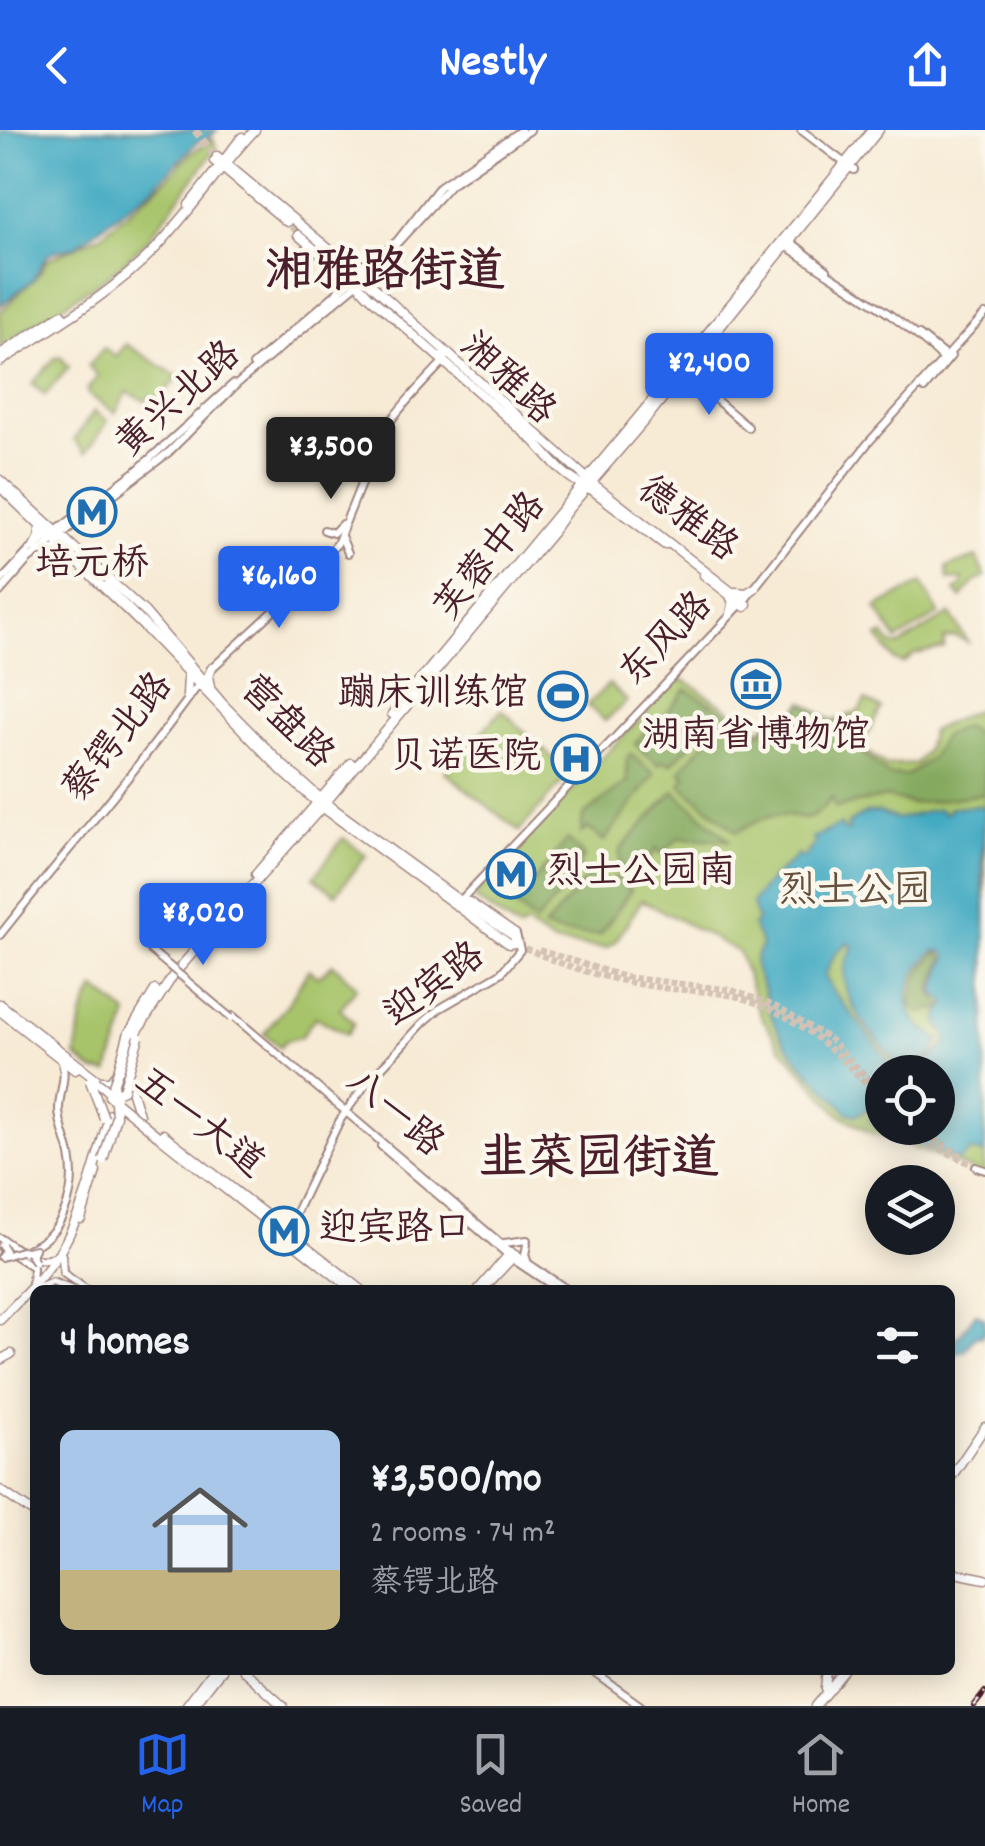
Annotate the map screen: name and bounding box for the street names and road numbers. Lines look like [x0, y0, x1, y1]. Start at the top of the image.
street label: 湘雅路 [446, 322, 566, 440]
street label: 黄兴北路 [105, 330, 255, 472]
street label: 德雅路 [624, 465, 748, 577]
street label: 芙蓉中路 [423, 482, 561, 634]
street label: 东风路 [609, 581, 727, 701]
street label: 蔡锷北路 [52, 662, 188, 816]
street label: 营盘路 [225, 664, 345, 784]
street label: 迎宾路 [374, 931, 498, 1043]
street label: 五一大道 [121, 1057, 275, 1193]
street label: 八一路 [332, 1057, 454, 1173]

